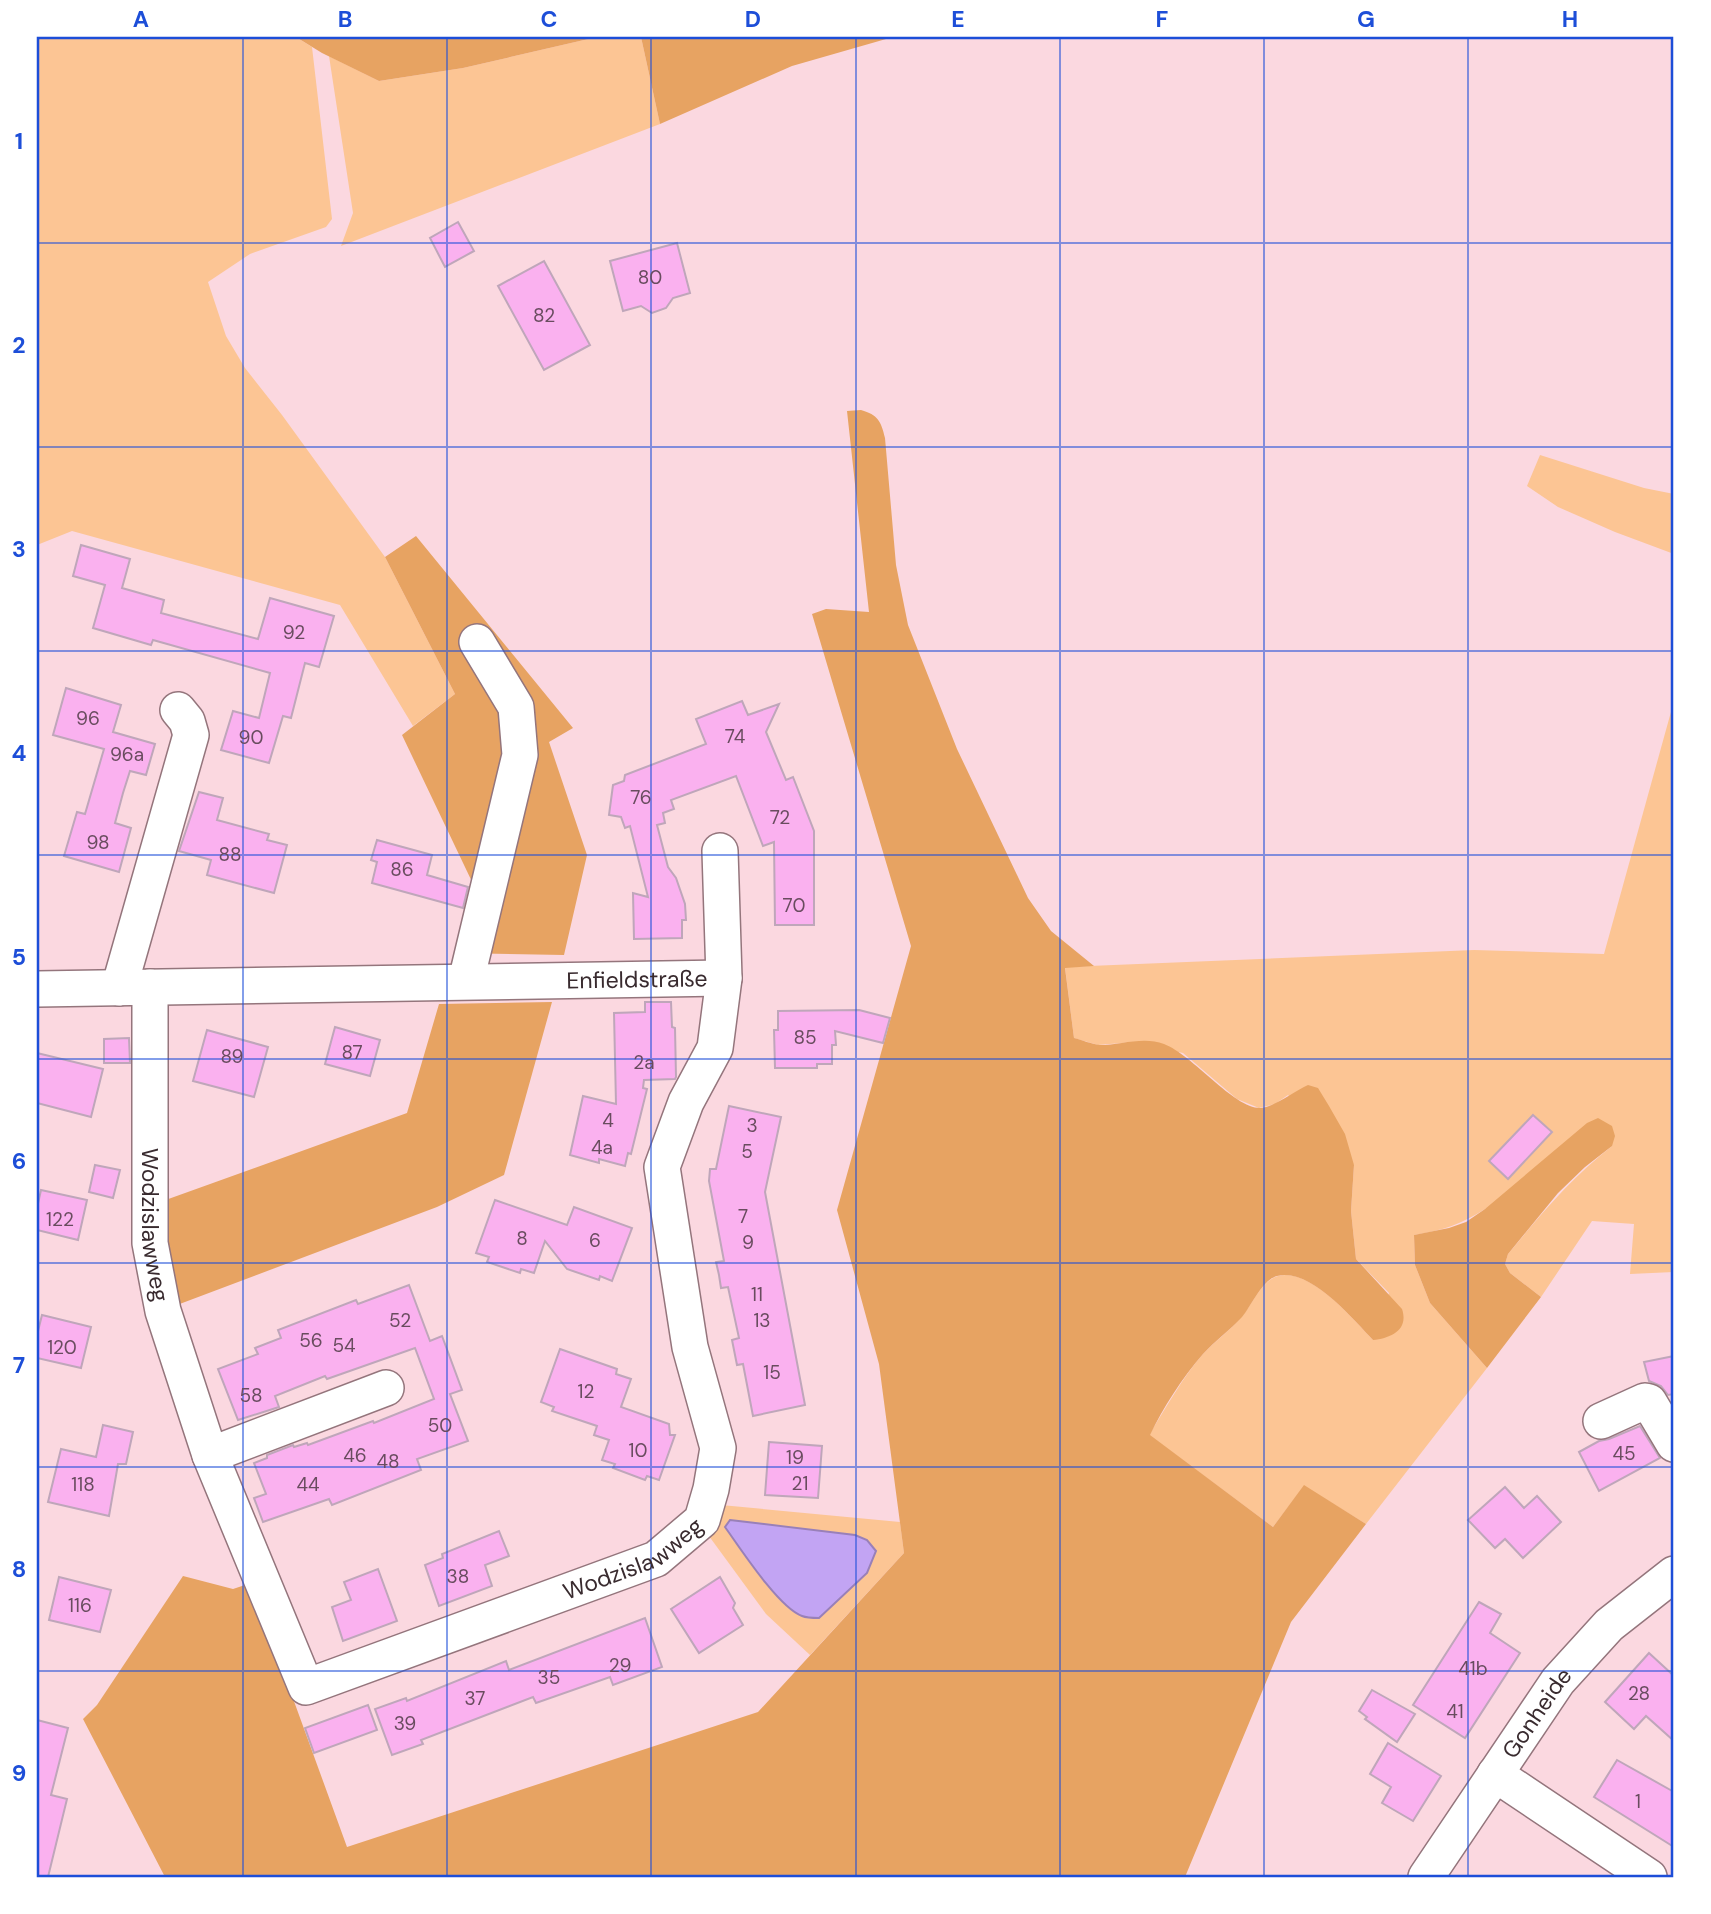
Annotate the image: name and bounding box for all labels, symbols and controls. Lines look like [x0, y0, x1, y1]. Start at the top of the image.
text: A [133, 4, 149, 34]
text: B [338, 4, 352, 34]
text: C [541, 4, 557, 34]
text: D [745, 4, 761, 34]
text: E [951, 4, 965, 34]
text: F [1156, 4, 1169, 34]
text: G [1357, 4, 1375, 34]
text: H [1562, 4, 1578, 34]
text: 1 [15, 126, 23, 156]
house number: 80 [638, 265, 662, 290]
house number: 82 [533, 303, 555, 328]
text: 2 [12, 330, 26, 360]
text: 3 [12, 534, 26, 564]
house number: 92 [283, 620, 305, 645]
house number: 96 [76, 706, 100, 731]
house number: 74 [725, 724, 745, 749]
house number: 90 [239, 725, 263, 750]
text: 4 [12, 738, 27, 768]
house number: 96a [110, 742, 144, 767]
house number: 76 [630, 785, 652, 810]
house number: 72 [770, 805, 790, 830]
house number: 98 [86, 830, 110, 855]
house number: 88 [218, 842, 242, 867]
house number: 86 [390, 857, 414, 882]
house number: 70 [783, 893, 805, 918]
text: 5 [12, 942, 26, 972]
street label: Enfieldstraße [566, 963, 708, 996]
house number: 85 [793, 1025, 817, 1050]
house number: 87 [341, 1040, 363, 1065]
house number: 89 [221, 1044, 243, 1069]
house number: 2a [633, 1050, 655, 1075]
house number: 4 [602, 1108, 614, 1133]
house number: 3 [746, 1113, 758, 1138]
house number: 4a [591, 1135, 613, 1160]
house number: 5 [741, 1139, 753, 1164]
text: 6 [12, 1146, 26, 1176]
street label: Wodzislawweg [135, 1148, 176, 1304]
house number: 7 [738, 1204, 748, 1229]
house number: 122 [46, 1207, 74, 1232]
house number: 8 [516, 1226, 528, 1251]
house number: 6 [589, 1228, 601, 1253]
house number: 9 [742, 1230, 754, 1255]
house number: 11 [751, 1282, 763, 1307]
house number: 52 [389, 1308, 411, 1333]
house number: 13 [753, 1308, 771, 1333]
house number: 56 [299, 1328, 323, 1353]
house number: 54 [332, 1333, 356, 1358]
house number: 120 [47, 1335, 77, 1360]
text: 7 [13, 1350, 25, 1380]
house number: 15 [763, 1360, 781, 1385]
house number: 12 [578, 1379, 594, 1404]
house number: 58 [239, 1383, 263, 1408]
house number: 50 [428, 1413, 452, 1438]
house number: 10 [629, 1438, 647, 1463]
house number: 45 [1612, 1441, 1636, 1466]
house number: 46 [343, 1443, 367, 1468]
house number: 19 [786, 1445, 804, 1470]
house number: 48 [376, 1449, 400, 1474]
house number: 21 [792, 1471, 808, 1496]
house number: 118 [71, 1472, 95, 1497]
house number: 44 [296, 1472, 320, 1497]
street label: Wodzislawweg [559, 1511, 709, 1607]
text: 8 [12, 1554, 26, 1584]
house number: 38 [447, 1564, 469, 1589]
house number: 116 [68, 1593, 92, 1618]
house number: 29 [609, 1653, 631, 1678]
house number: 41b [1458, 1656, 1488, 1681]
street label: Gonheide [1495, 1661, 1578, 1764]
house number: 35 [538, 1665, 560, 1690]
house number: 28 [1628, 1681, 1650, 1706]
house number: 37 [464, 1686, 486, 1711]
house number: 41 [1446, 1699, 1464, 1724]
house number: 39 [394, 1711, 416, 1736]
text: 9 [12, 1758, 26, 1788]
house number: 1 [1635, 1789, 1641, 1814]

